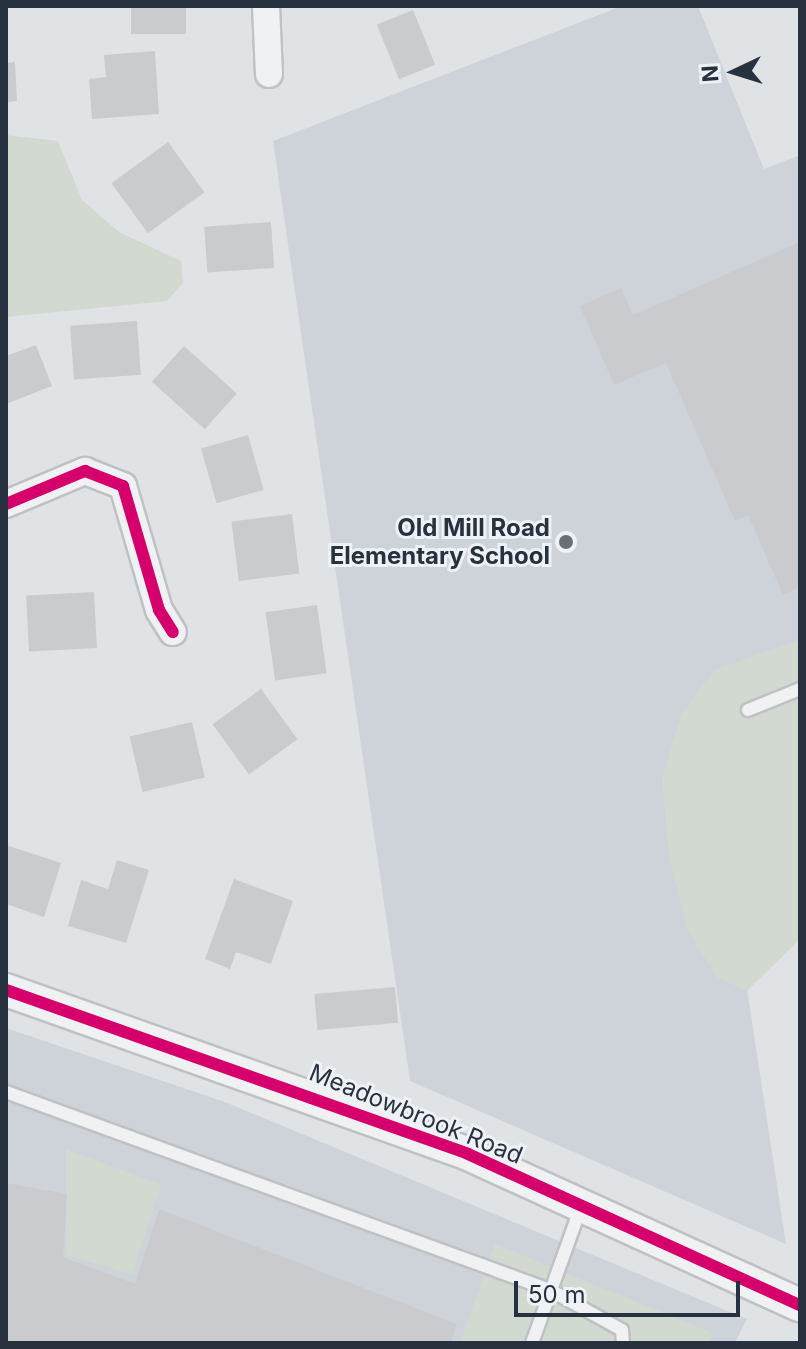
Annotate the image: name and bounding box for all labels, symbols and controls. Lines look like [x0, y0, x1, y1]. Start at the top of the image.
north arrow [694, 32, 774, 112]
text: N [697, 64, 724, 83]
place label: Old Mill Road Elementary School [330, 514, 550, 570]
marker: Old Mill Road Elementary School [557, 533, 575, 551]
street label: Meadowbrook Road [305, 1058, 527, 1170]
scale bar [518, 1265, 744, 1315]
text: 50 m [528, 1280, 586, 1309]

